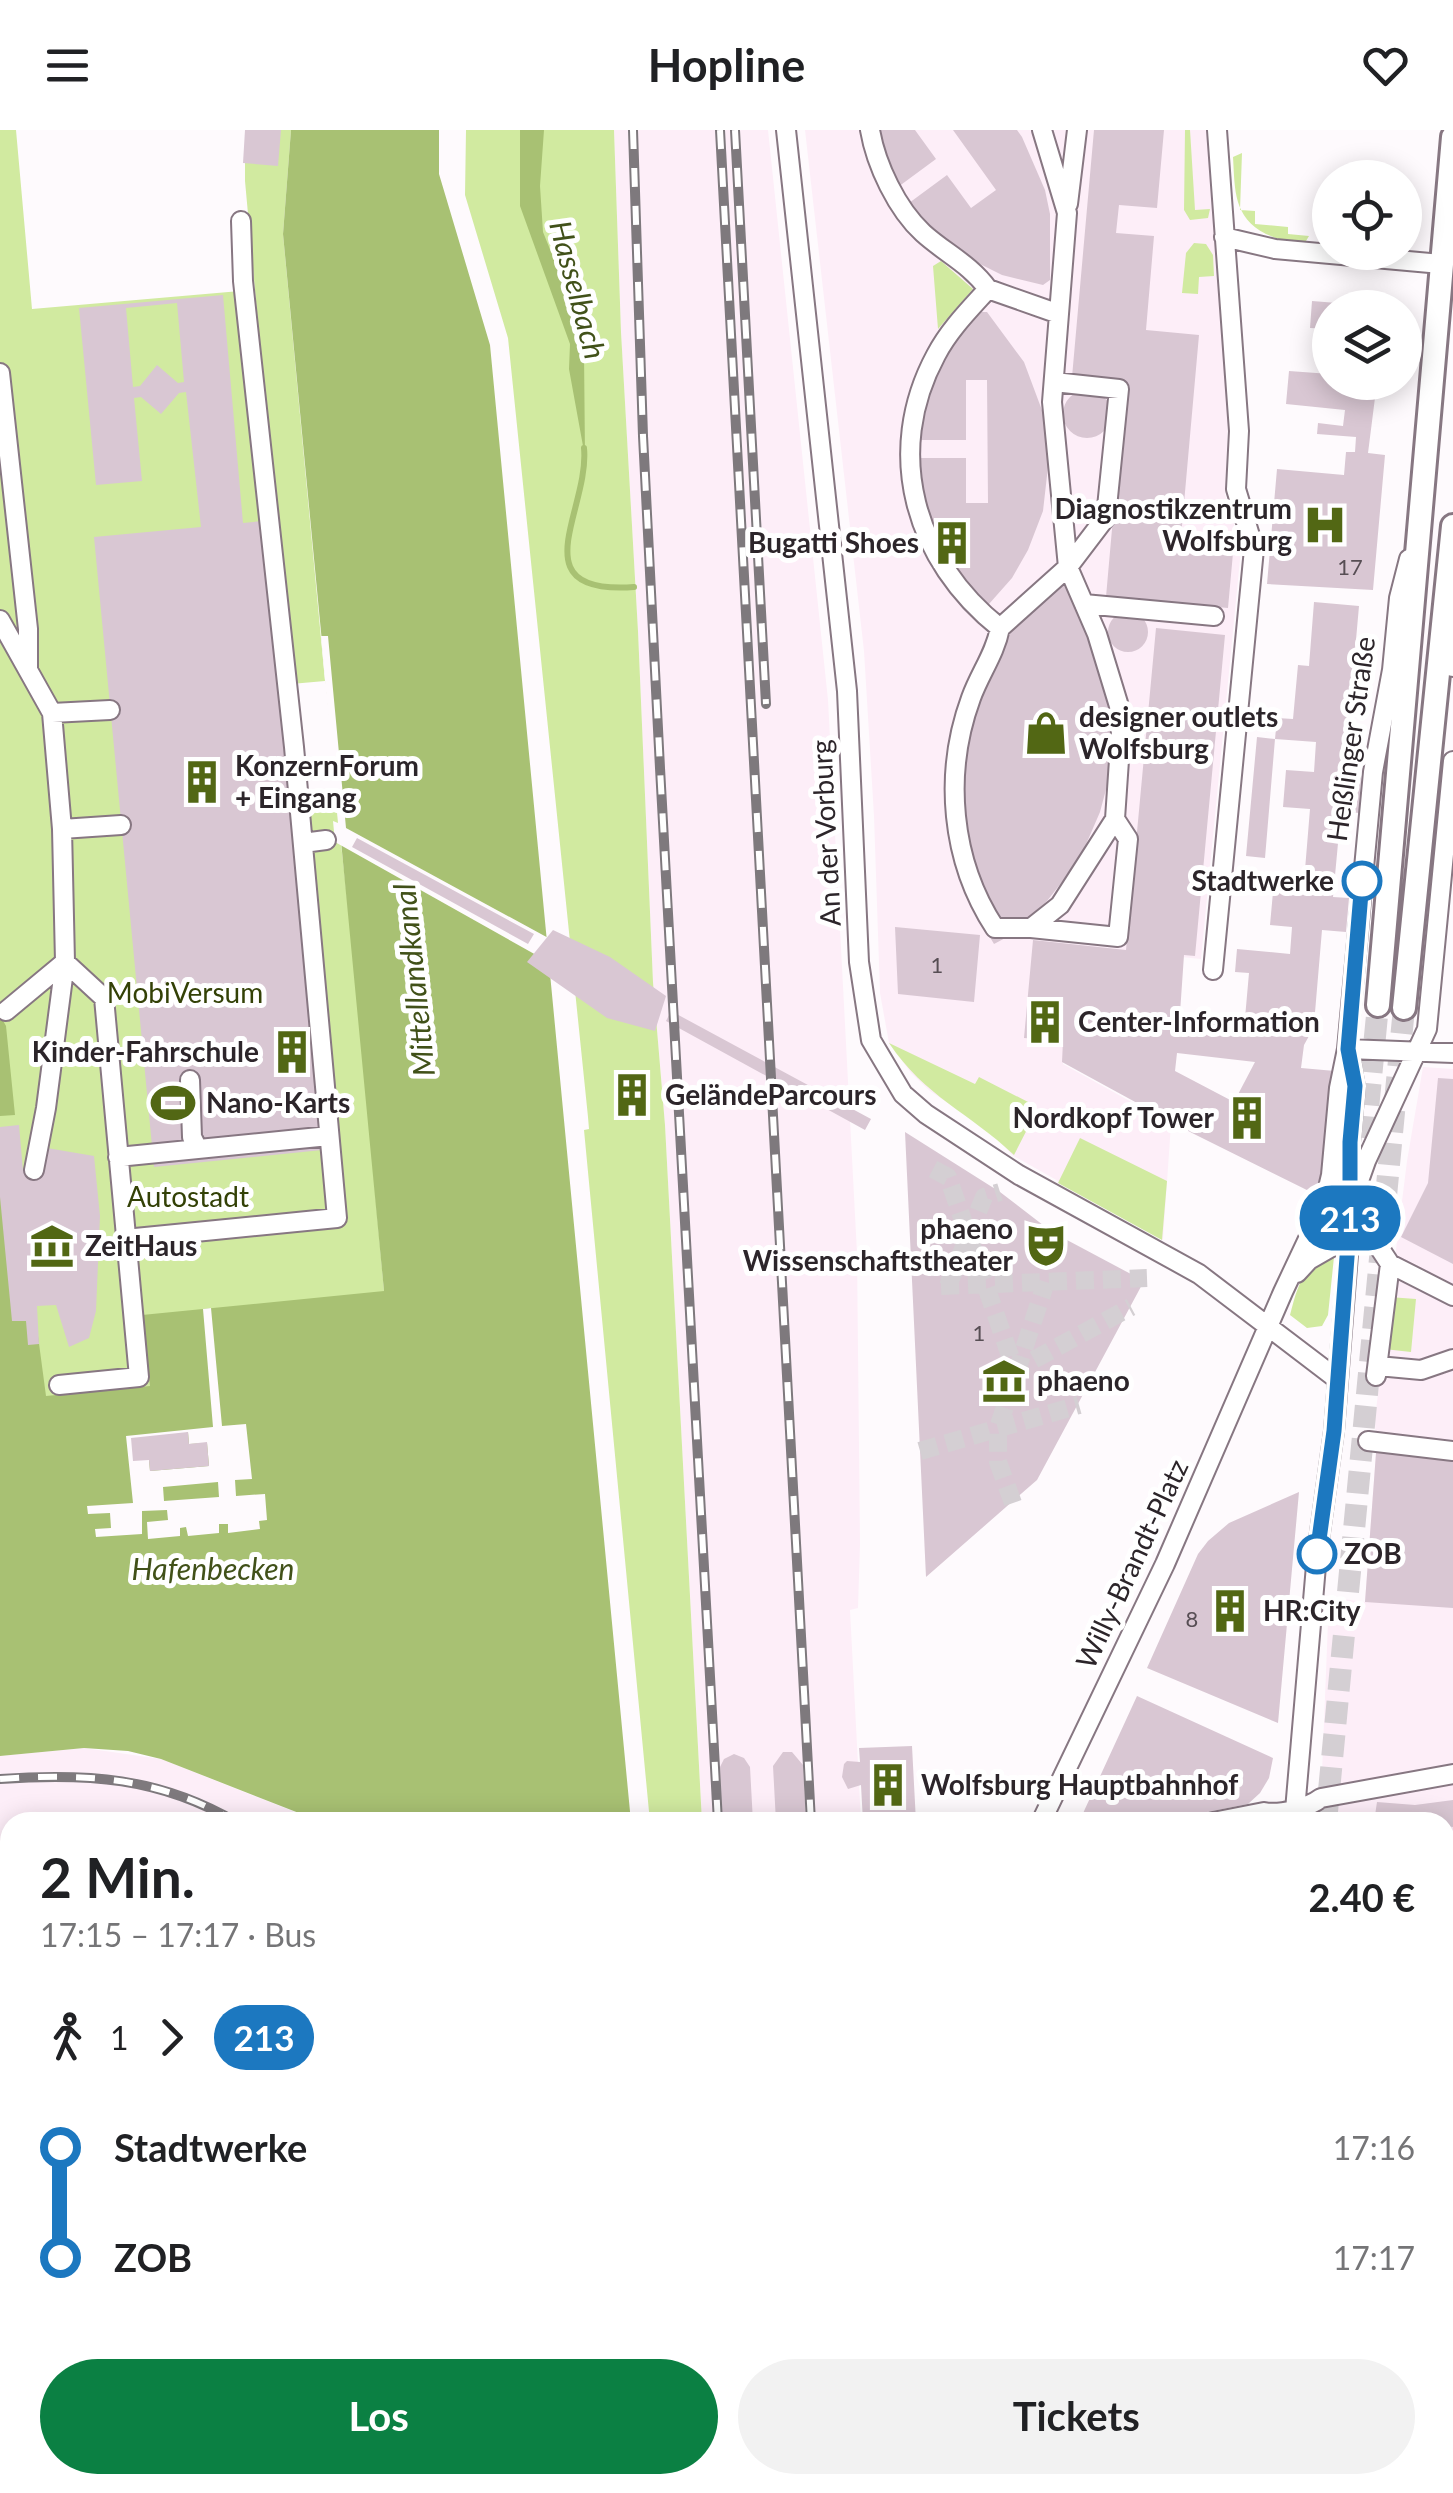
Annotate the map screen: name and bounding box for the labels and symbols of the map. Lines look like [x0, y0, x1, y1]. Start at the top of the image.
water label: Hasselbach [543, 216, 615, 363]
place label: Diagnostikzentrum Wolfsburg [1054, 491, 1292, 557]
hospital icon: Diagnostikzentrum Wolfsburg [1301, 501, 1349, 549]
building icon: Bugatti Shoes [928, 519, 976, 567]
place label: Bugatti Shoes [748, 525, 919, 559]
house number: 17 [1337, 553, 1363, 580]
street label: Heßlinger Straße [1319, 634, 1381, 843]
place label: designer outlets Wolfsburg [1079, 699, 1278, 765]
shop icon: designer outlets Wolfsburg [1022, 709, 1070, 757]
street label: An der Vorburg [803, 739, 847, 927]
place label: KonzernForum + Eingang [235, 748, 419, 814]
building icon: KonzernForum + Eingang [178, 758, 226, 806]
marker: Stadtwerke [1343, 862, 1381, 900]
place label: Stadtwerke [1192, 863, 1334, 897]
water label: Mittellandkanal [385, 882, 441, 1078]
house number: 1 [931, 951, 943, 978]
park label: MobiVersum [107, 975, 263, 1009]
building icon: Center-Information [1021, 998, 1069, 1046]
place label: Center-Information [1078, 1004, 1320, 1038]
building icon: Kinder-Fahrschule [268, 1028, 316, 1076]
place label: Kinder-Fahrschule [32, 1034, 259, 1068]
building icon: GeländeParcours [608, 1071, 656, 1119]
place label: GeländeParcours [665, 1077, 877, 1111]
sports icon: Nano-Karts [149, 1079, 197, 1127]
place label: Nano-Karts [206, 1085, 350, 1119]
building icon: Nordkopf Tower [1223, 1094, 1271, 1142]
place label: Nordkopf Tower [1012, 1100, 1215, 1134]
park label: Autostadt [127, 1179, 249, 1213]
line badge: 213 [1292, 1186, 1408, 1250]
place label: phaeno Wissenschaftstheater [743, 1211, 1014, 1277]
theatre icon: phaeno Wissenschaftstheater [1022, 1221, 1070, 1269]
museum icon: ZeitHaus [28, 1222, 76, 1270]
place label: ZeitHaus [85, 1228, 197, 1262]
house number: 1 [973, 1319, 985, 1346]
museum icon: phaeno [980, 1357, 1028, 1405]
place label: phaeno [1037, 1363, 1130, 1397]
street label: Willy-Brandt-Platz [1068, 1454, 1194, 1674]
marker: ZOB [1298, 1535, 1336, 1573]
place label: ZOB [1344, 1536, 1402, 1570]
water label: Hafenbecken [132, 1550, 295, 1586]
building icon: HR:City [1206, 1587, 1254, 1635]
place label: HR:City [1263, 1593, 1361, 1627]
house number: 8 [1186, 1605, 1198, 1632]
building icon: Wolfsburg Hauptbahnhof [864, 1761, 912, 1809]
place label: Wolfsburg Hauptbahnhof [921, 1767, 1238, 1801]

